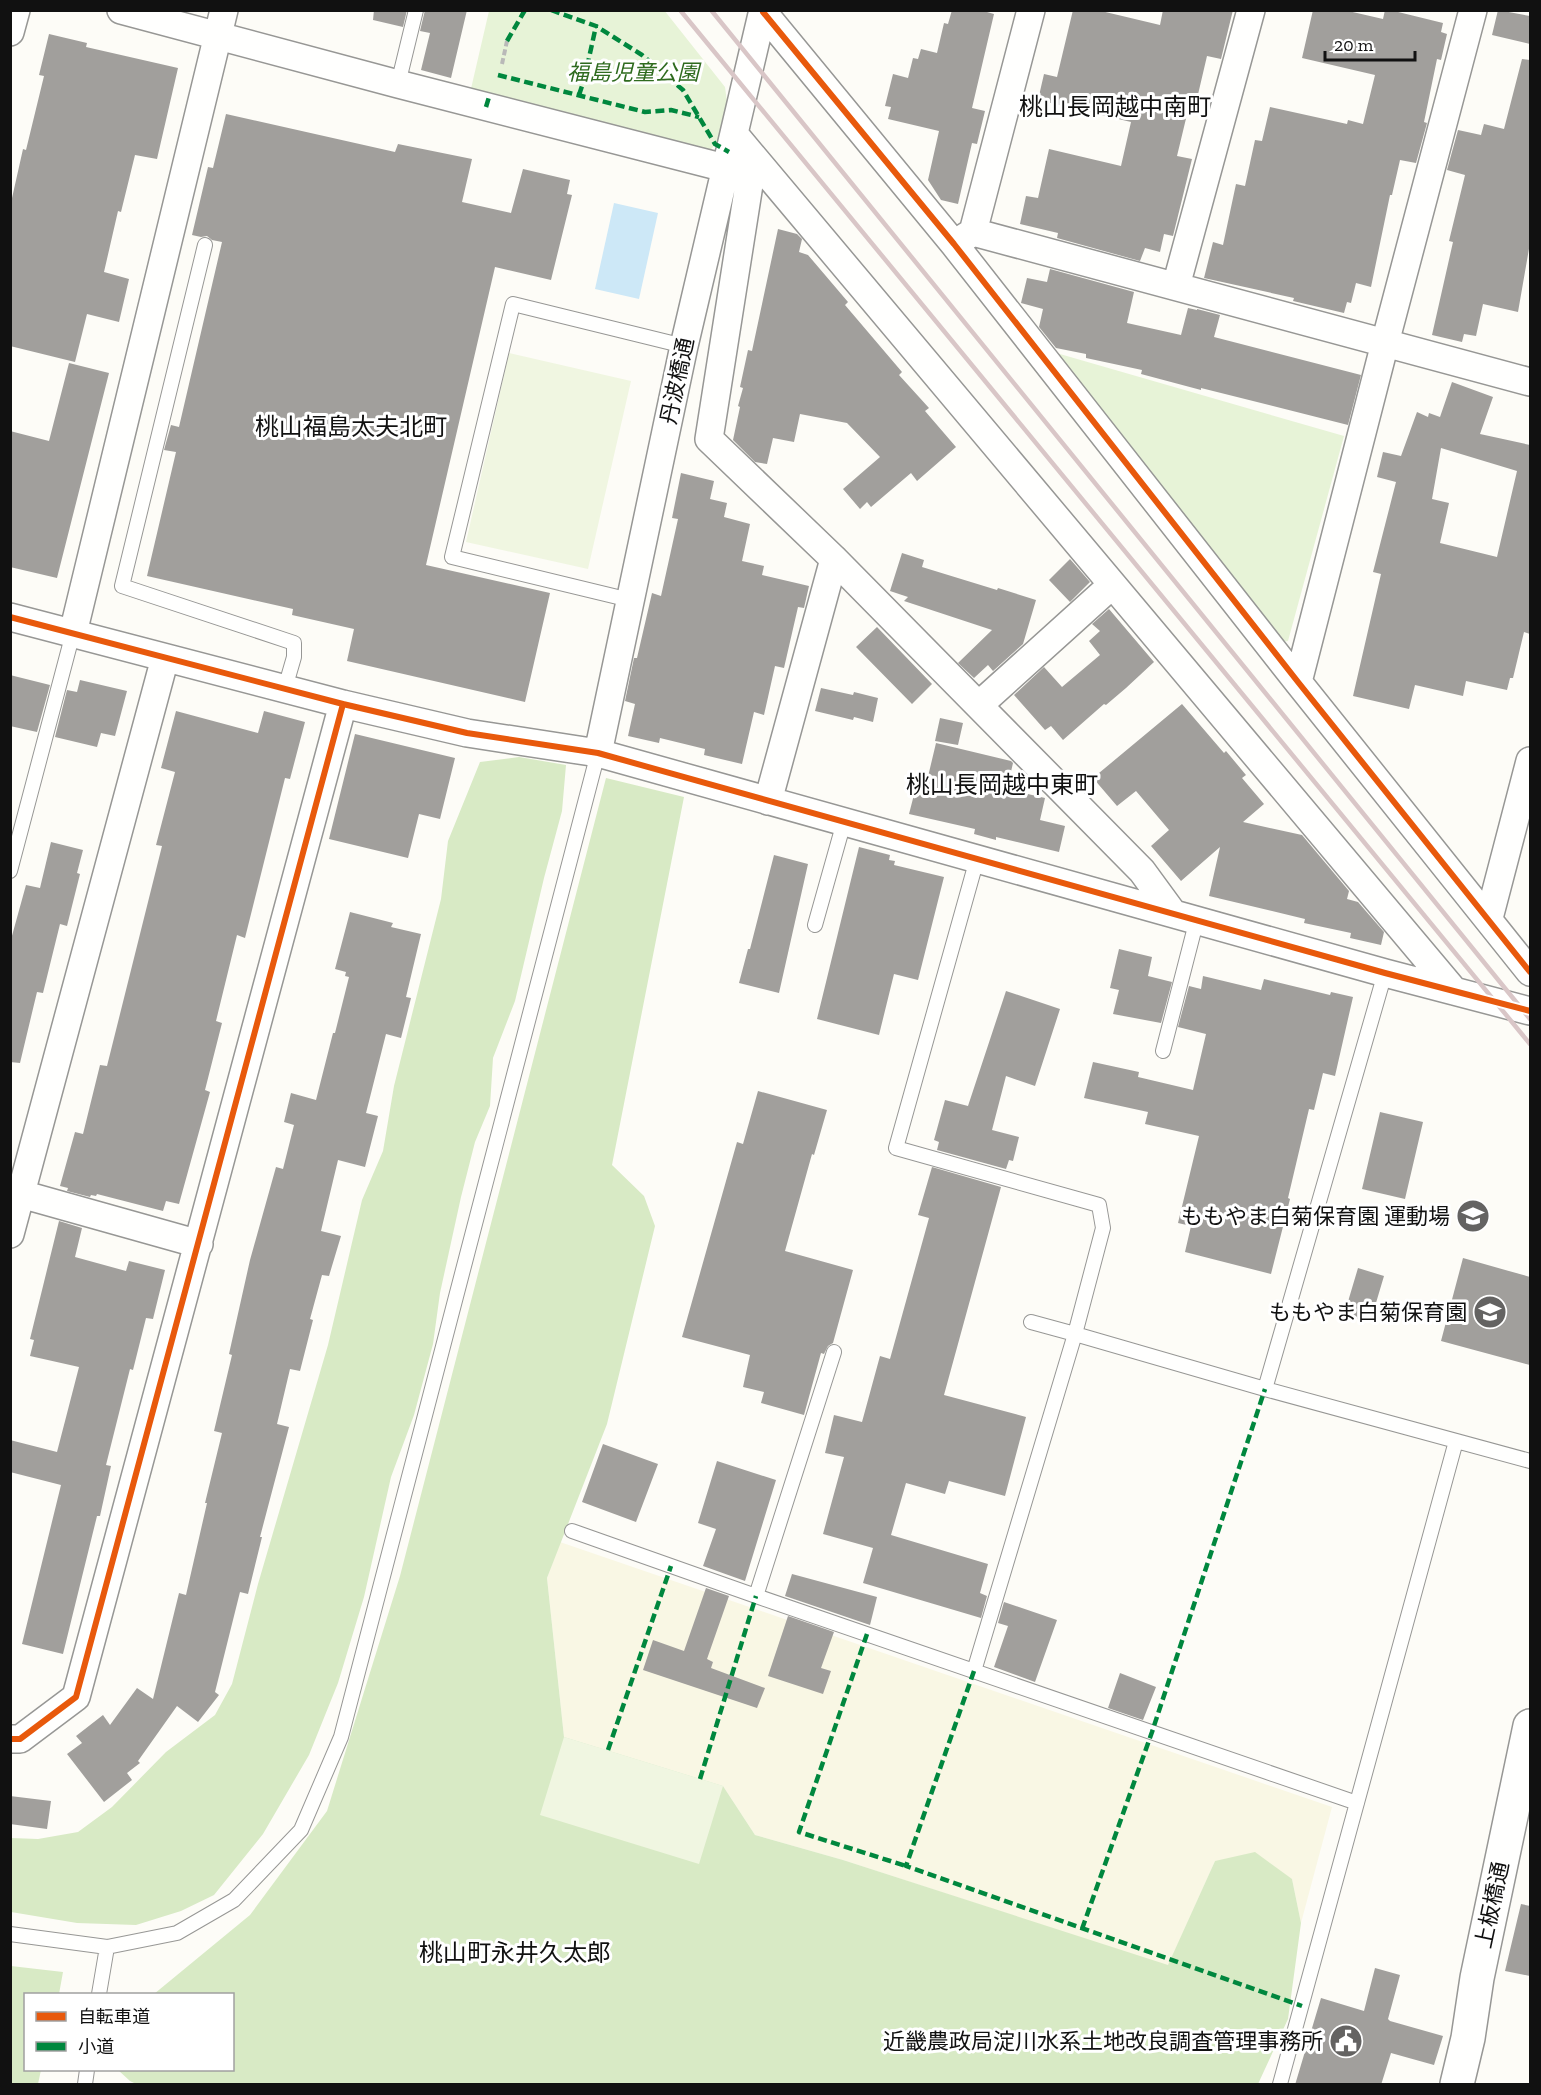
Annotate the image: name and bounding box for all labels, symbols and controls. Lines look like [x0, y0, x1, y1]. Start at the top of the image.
scale bar [1325, 24, 1415, 62]
text: 20 m [1334, 34, 1374, 56]
park label: 福島児童公園 [567, 59, 702, 86]
district label: 桃山長岡越中南町 [1019, 92, 1211, 121]
street label: 丹波橋通 [655, 335, 699, 427]
district label: 桃山福島太夫北町 [255, 412, 447, 441]
district label: 桃山長岡越中東町 [906, 770, 1098, 799]
school or university icon: ももやま白菊保育園 運動場 [1455, 1198, 1491, 1234]
place label: ももやま白菊保育園 運動場 [1181, 1203, 1450, 1230]
school or university icon: ももやま白菊保育園 [1472, 1294, 1508, 1330]
place label: ももやま白菊保育園 [1269, 1299, 1467, 1326]
street label: 上板橋通 [1470, 1859, 1514, 1951]
district label: 桃山町永井久太郎 [419, 1938, 611, 1967]
legend [24, 1993, 234, 2071]
text: 自転車道 [78, 2006, 150, 2028]
public building icon: 近畿農政局淀川水系土地改良調査管理事務所 [1328, 2023, 1364, 2059]
place label: 近畿農政局淀川水系土地改良調査管理事務所 [883, 2028, 1323, 2055]
text: 小道 [78, 2036, 114, 2058]

